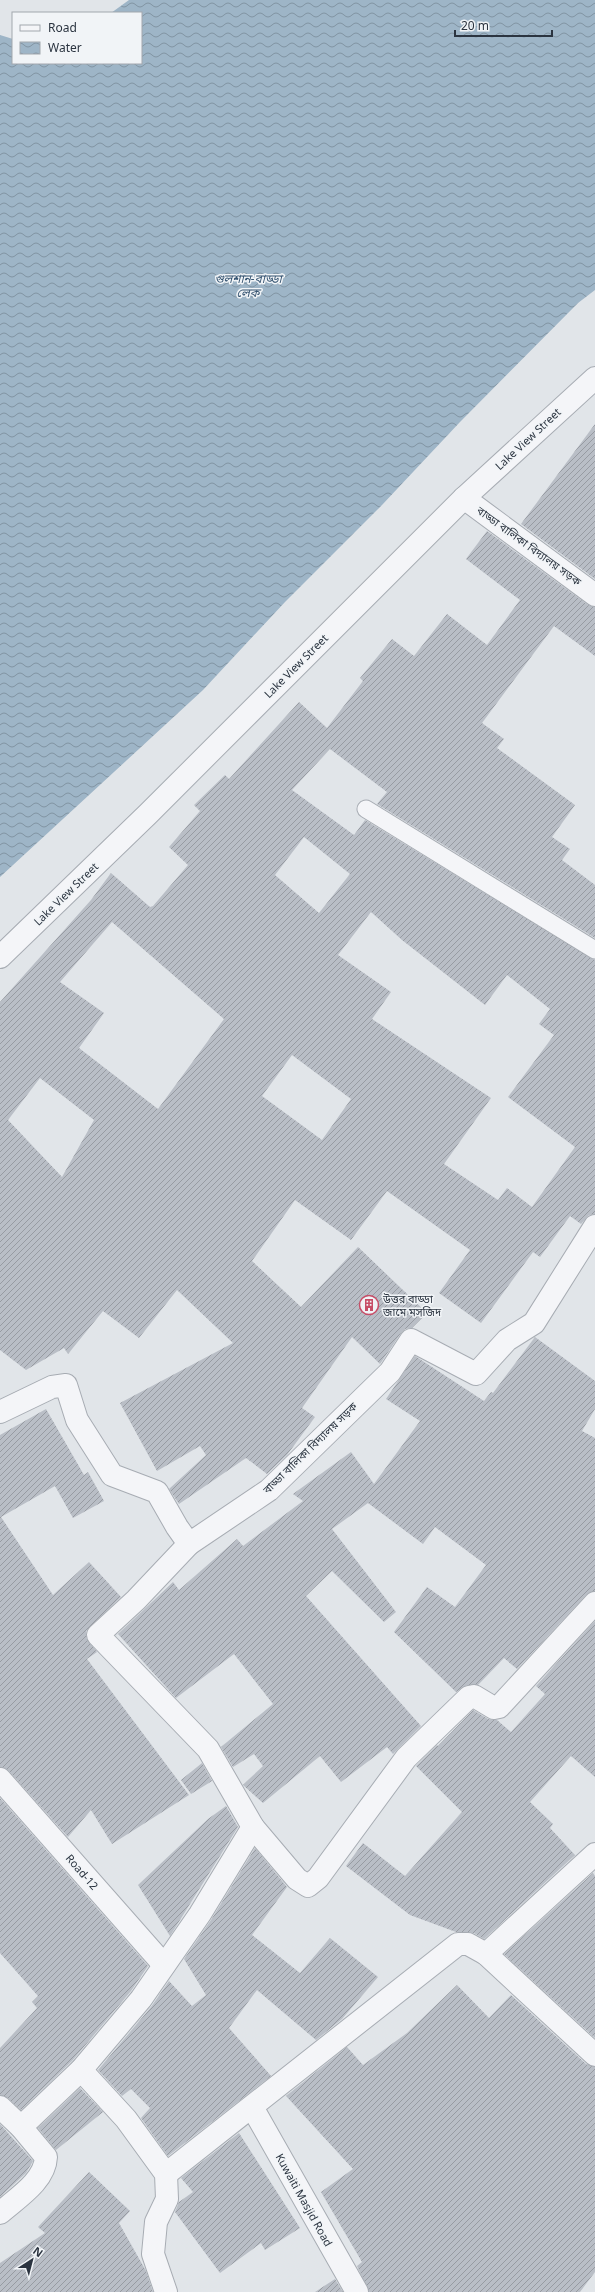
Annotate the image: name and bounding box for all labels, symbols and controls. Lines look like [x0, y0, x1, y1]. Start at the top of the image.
legend [12, 12, 142, 64]
scale bar [455, 12, 552, 38]
text: 20 m [461, 17, 489, 34]
text: Road [48, 19, 77, 36]
text: Water [48, 39, 82, 56]
water label: গুলশান-বাড্ডা লেক [214, 270, 284, 301]
street label: Lake View Street [492, 404, 564, 473]
street label: বাড্ডা বালিকা বিদ্যালয় সড়ক [473, 502, 585, 589]
street label: Lake View Street [260, 630, 331, 701]
street label: Lake View Street [30, 859, 101, 928]
place label: উত্তর বাড্ডা জামে মসজিদ [382, 1291, 442, 1319]
building icon: উত্তর বাড্ডা জামে মসজিদ [358, 1294, 380, 1316]
street label: বাড্ডা বালিকা বিদ্যালয় সড়ক [259, 1399, 360, 1497]
street label: Road-12 [63, 1851, 102, 1893]
street label: Kuwaiti Masjid Road [273, 2151, 336, 2249]
north arrow [12, 2240, 52, 2280]
text: N [30, 2243, 46, 2260]

